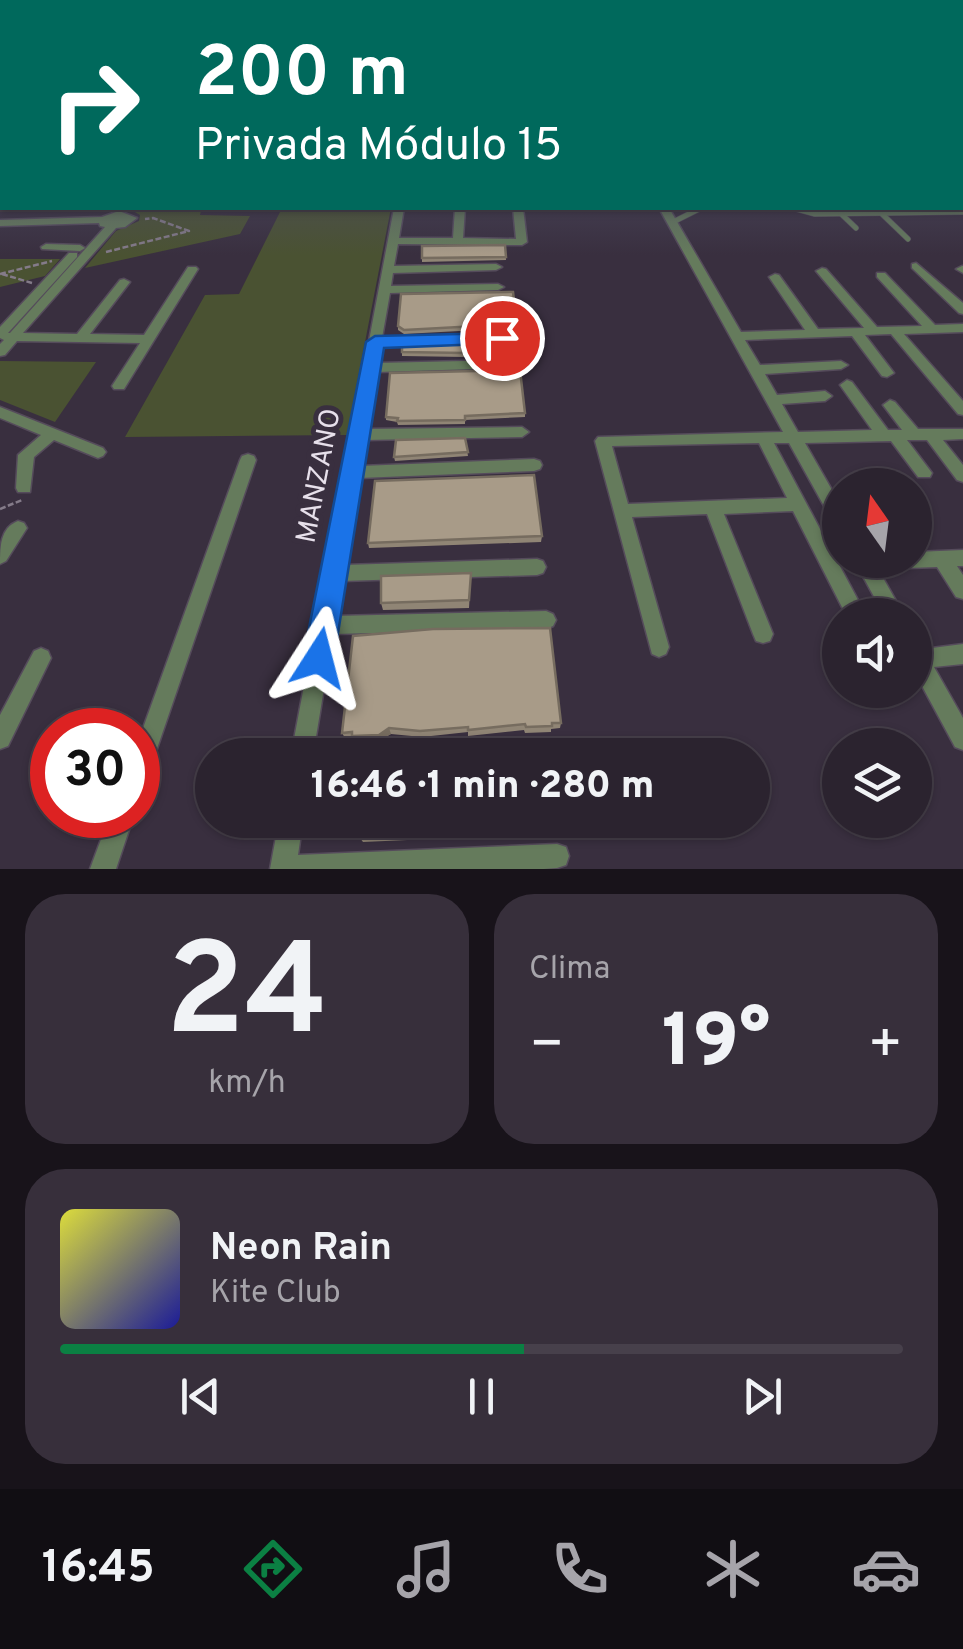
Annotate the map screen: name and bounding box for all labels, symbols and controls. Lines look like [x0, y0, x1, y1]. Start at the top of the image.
text: 200 m [195, 32, 409, 121]
icon: right [30, 40, 160, 170]
text: Privada Módulo 15 [195, 119, 562, 176]
pin [460, 296, 545, 381]
icon: arrive [475, 311, 530, 366]
street label: MANZANO [289, 406, 351, 546]
north arrow [822, 468, 932, 578]
map controls [822, 468, 932, 838]
button: sound [822, 598, 932, 708]
position arrow [267, 606, 371, 710]
speed limit sign: 30 [30, 708, 160, 838]
button: layers [822, 728, 932, 838]
text: 16:46 · 1 min · 280 m [311, 763, 654, 812]
text: 24 [165, 916, 329, 1081]
text: Clima [529, 950, 610, 990]
text: 19° [662, 998, 770, 1093]
text: − [529, 1012, 564, 1082]
text: + [868, 1012, 903, 1082]
text: km/h [208, 1064, 286, 1104]
text: Neon Rain [210, 1225, 392, 1274]
text: Kite Club [210, 1274, 341, 1314]
icon: previous [173, 1369, 228, 1424]
icon: pause [454, 1369, 509, 1424]
icon: next [735, 1369, 790, 1424]
icon: directions [238, 1534, 308, 1604]
icon: music [391, 1534, 461, 1604]
icon: phone [545, 1534, 615, 1604]
icon: climate [698, 1534, 768, 1604]
icon: car [851, 1534, 921, 1604]
text: 16:45 [42, 1541, 155, 1598]

